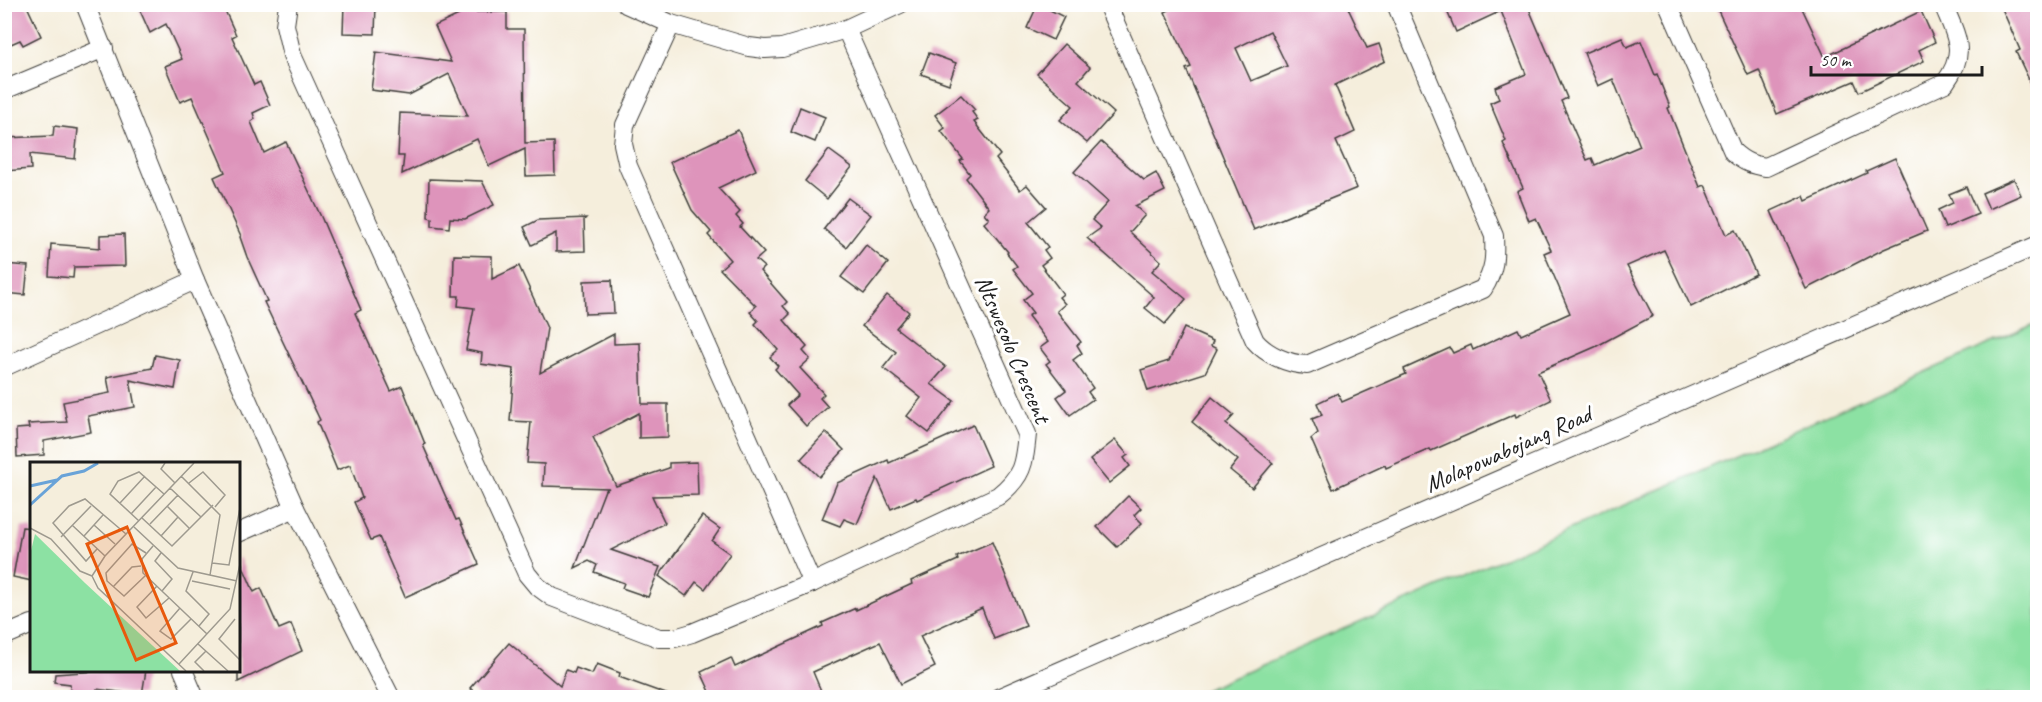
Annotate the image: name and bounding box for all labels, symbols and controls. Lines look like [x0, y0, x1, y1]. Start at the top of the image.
scale bar [1811, 39, 1982, 77]
text: 50 m [1820, 49, 1853, 71]
street label: Ntswesolo Crescent [968, 271, 1058, 429]
street label: Molapowabojang Road [1420, 397, 1599, 499]
inset map [30, 462, 240, 672]

